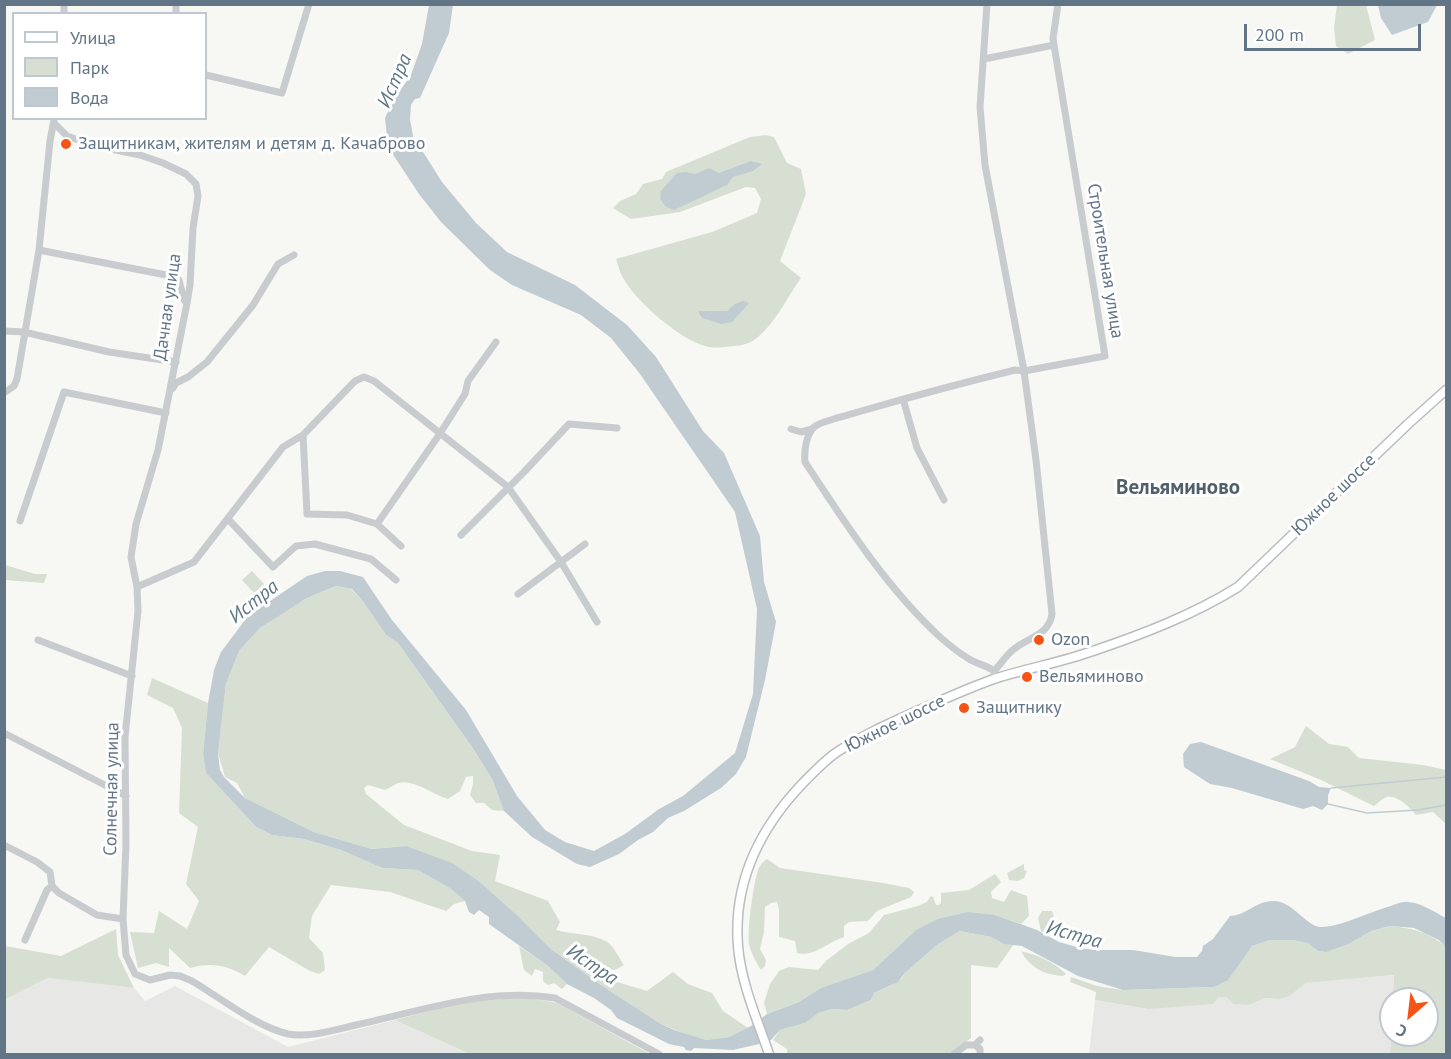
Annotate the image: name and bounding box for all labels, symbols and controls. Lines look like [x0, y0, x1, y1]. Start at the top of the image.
legend [12, 12, 207, 120]
scale bar [1247, 12, 1424, 50]
text: 200 m [1255, 23, 1304, 46]
text: Улица [70, 26, 116, 49]
water label: Истра [373, 50, 417, 112]
text: Парк [70, 56, 109, 79]
text: Вода [70, 86, 109, 109]
place label: Защитникам, жителям и детям д. Качаброво [78, 133, 425, 155]
marker: Защитникам, жителям и детям д. Качаброво [59, 137, 73, 151]
street label: Строительная улица [1082, 182, 1128, 340]
street label: Дачная улица [150, 252, 186, 362]
street label: Южное шоссе [1287, 449, 1381, 541]
district label: Вельяминово [1116, 475, 1240, 501]
water label: Истра [224, 575, 284, 629]
place label: Ozon [1051, 629, 1090, 651]
marker: Ozon [1032, 633, 1046, 647]
place label: Вельяминово [1039, 666, 1144, 688]
marker: Вельяминово [1020, 670, 1034, 684]
street label: Южное шоссе [841, 690, 949, 758]
place label: Защитнику [976, 697, 1062, 719]
marker: Защитнику [957, 701, 971, 715]
street label: Солнечная улица [100, 722, 124, 856]
water label: Истра [1044, 916, 1104, 954]
water label: Истра [562, 939, 622, 991]
north arrow [1379, 987, 1439, 1047]
text: С [1393, 1020, 1410, 1042]

